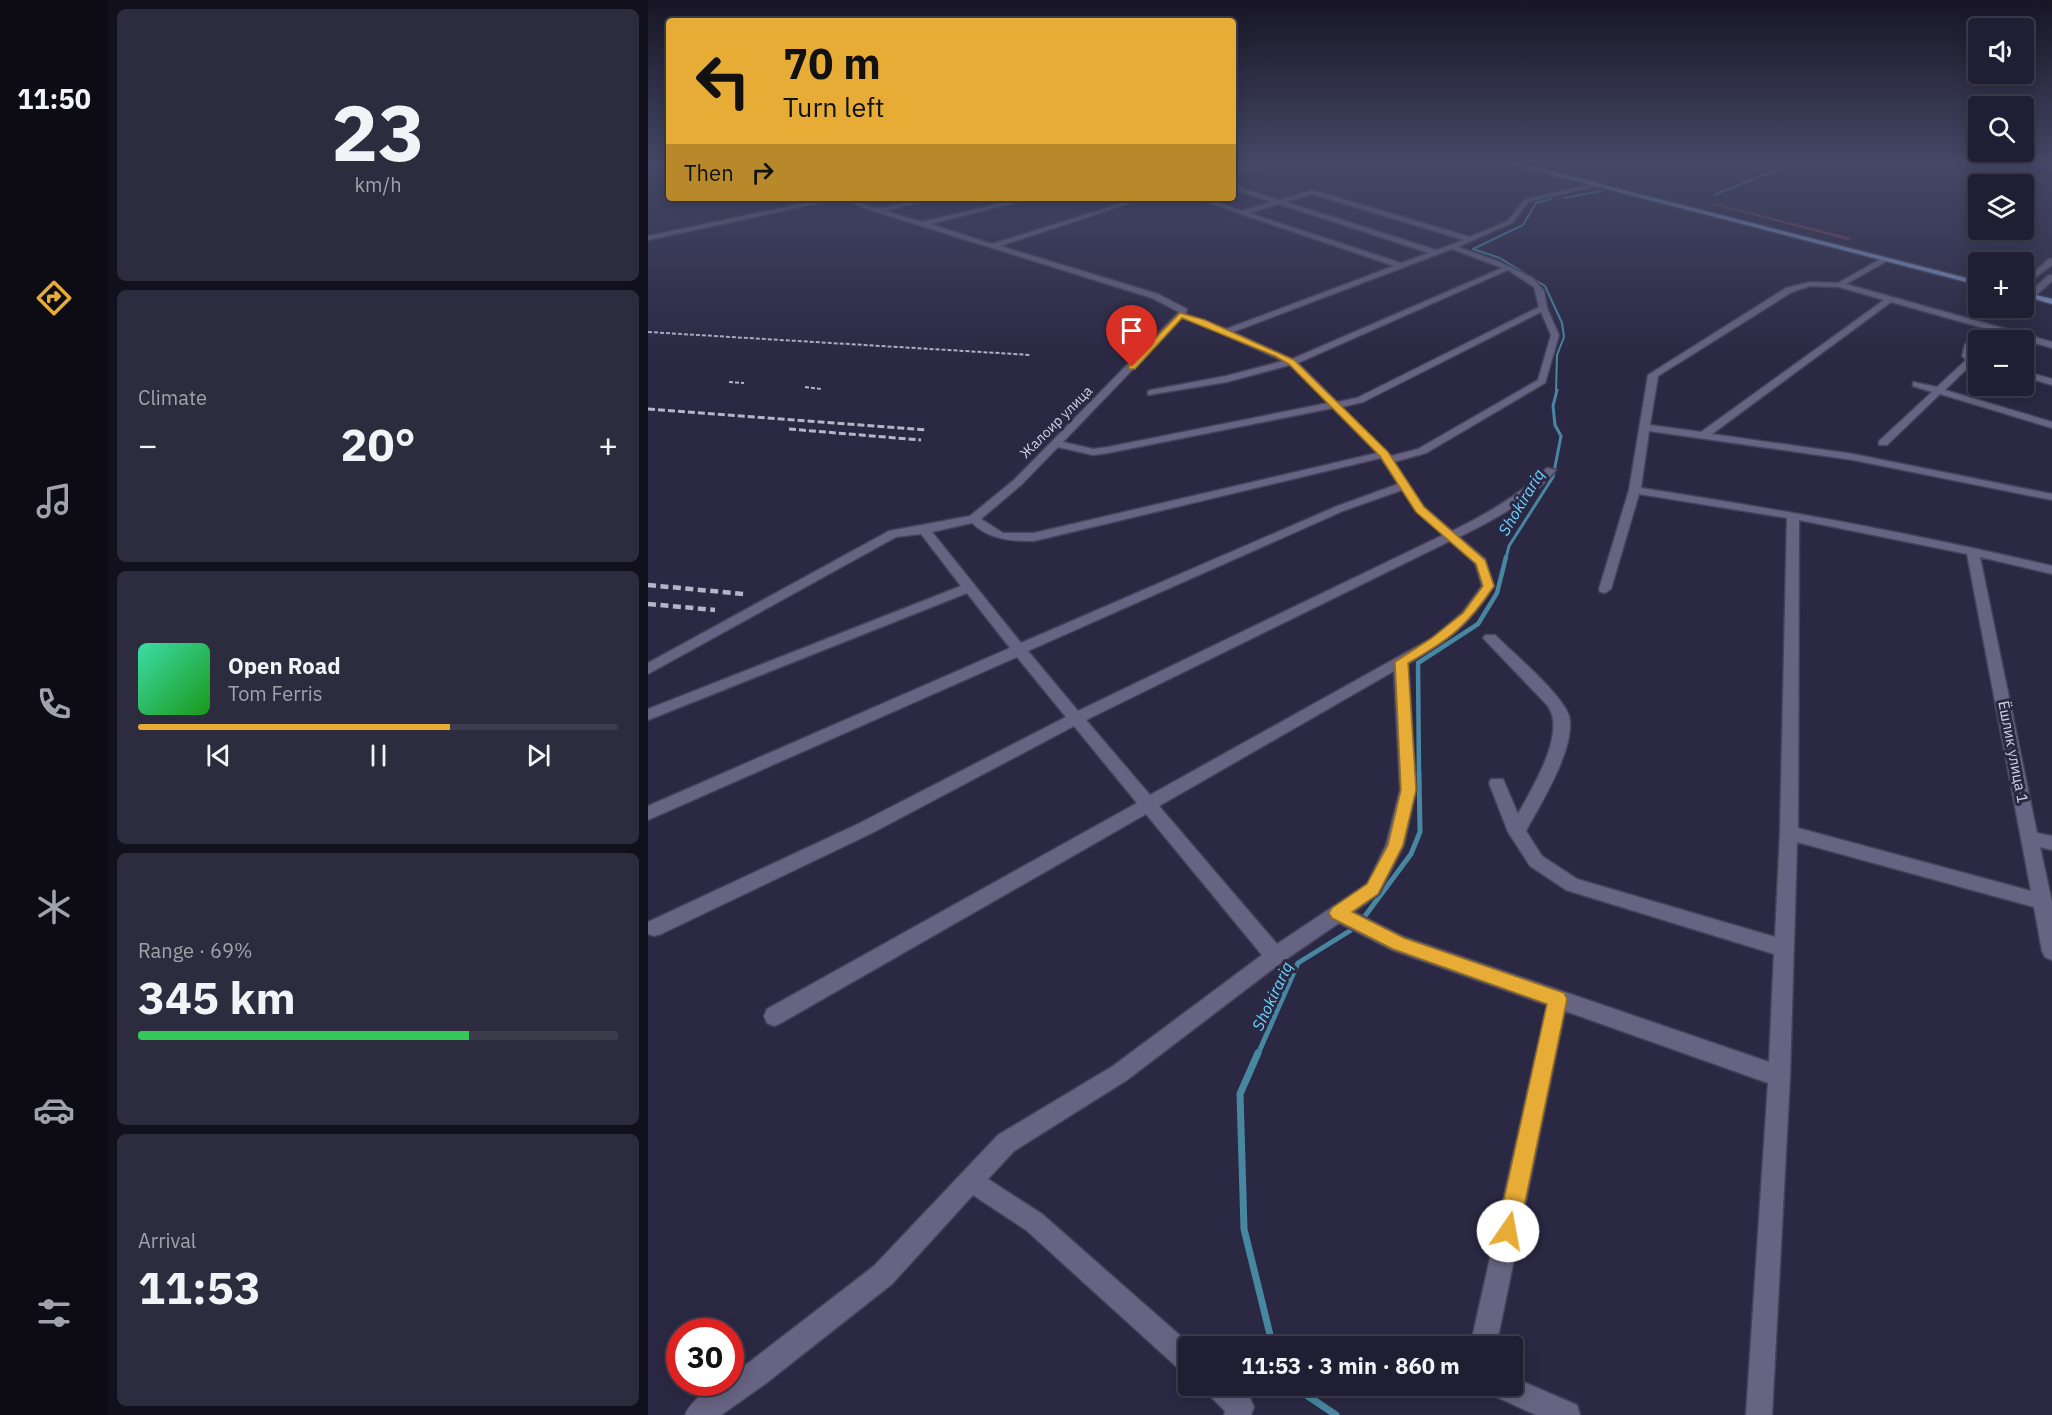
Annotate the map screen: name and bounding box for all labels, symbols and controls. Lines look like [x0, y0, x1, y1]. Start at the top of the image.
map controls [1968, 18, 2034, 396]
button: sound [1968, 18, 2034, 84]
text: 70 m [783, 36, 881, 91]
icon: left [684, 42, 762, 120]
text: 11:50 [17, 81, 91, 116]
text: 23 [331, 81, 425, 182]
text: Turn left [783, 89, 884, 124]
button: search [1968, 96, 2034, 162]
icon: right [746, 156, 779, 189]
text: Then [684, 158, 734, 187]
text: km/h [354, 171, 402, 198]
button: layers [1968, 174, 2034, 240]
button: + [1968, 252, 2034, 318]
icon: directions [33, 277, 75, 319]
pin [1106, 305, 1157, 367]
icon: arrive [1115, 314, 1148, 347]
button: − [1968, 330, 2034, 396]
street label: Жалоир улица [1016, 382, 1096, 462]
text: Climate [138, 384, 207, 411]
text: 20° [340, 415, 416, 473]
text: − [138, 423, 158, 466]
text: + [598, 423, 618, 466]
water label: Shokirariq [1493, 465, 1549, 539]
icon: music [33, 480, 75, 522]
text: Open Road [228, 651, 341, 680]
text: Tom Ferris [228, 680, 323, 707]
icon: phone [33, 683, 75, 725]
street label: Ёшлик улица 1 [1994, 699, 2033, 805]
icon: previous [202, 739, 235, 772]
icon: pause [362, 739, 395, 772]
icon: next [522, 739, 555, 772]
icon: climate [33, 886, 75, 928]
text: Range · 69% [138, 937, 253, 964]
water label: Shokirariq [1247, 958, 1297, 1034]
text: 345 km [138, 968, 296, 1026]
icon: car [33, 1089, 75, 1131]
position arrow [1476, 1199, 1540, 1263]
text: Arrival [138, 1227, 196, 1254]
text: 11:53 [138, 1258, 261, 1316]
icon: filters [33, 1292, 75, 1334]
speed limit sign: 30 [666, 1318, 744, 1396]
text: 11:53 · 3 min · 860 m [1241, 1351, 1460, 1380]

